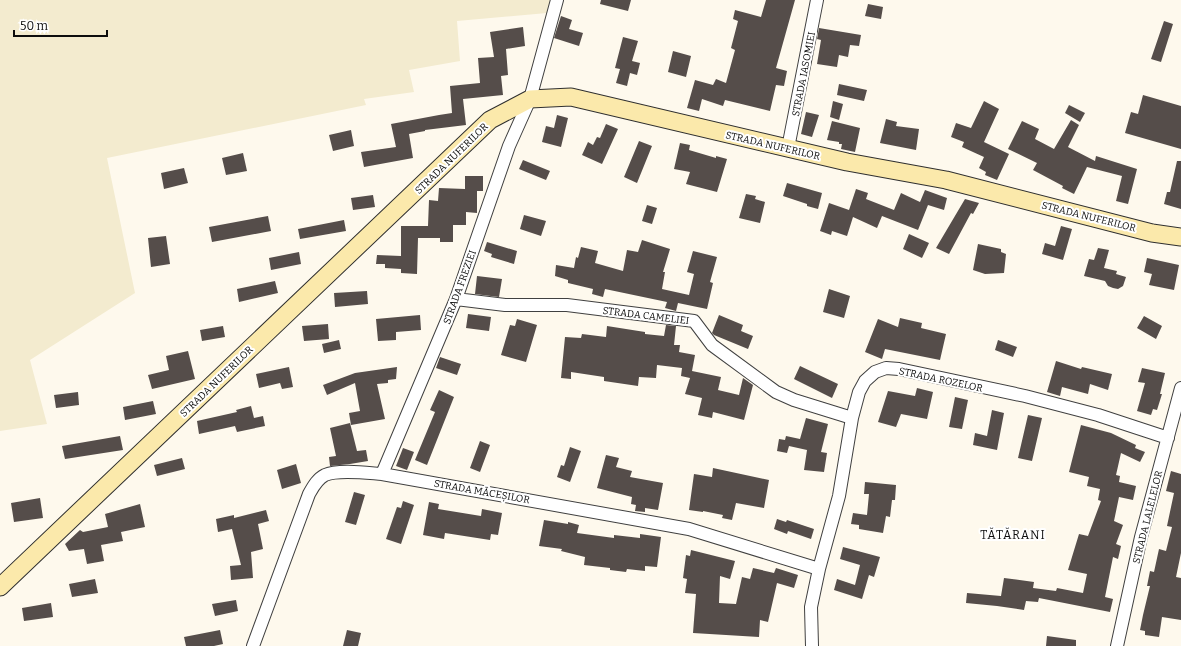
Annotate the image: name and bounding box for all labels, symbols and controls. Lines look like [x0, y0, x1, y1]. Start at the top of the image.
scale bar [14, 12, 107, 38]
text: 50 m [20, 19, 49, 33]
street label: STRADA IASOMIEI [790, 30, 818, 118]
street label: STRADA NUFERILOR [413, 121, 491, 197]
street label: STRADA NUFERILOR [724, 129, 822, 163]
street label: STRADA NUFERILOR [1040, 199, 1138, 235]
street label: STRADA FREZIEI [441, 248, 479, 326]
street label: STRADA CAMELIEI [602, 305, 690, 327]
street label: STRADA NUFERILOR [178, 344, 256, 420]
street label: STRADA ROZELOR [898, 365, 984, 395]
street label: STRADA LALELELOR [1131, 469, 1165, 565]
street label: STRADA MĂCEȘILOR [433, 476, 531, 506]
district label: TĂTĂRANI [980, 527, 1046, 542]

